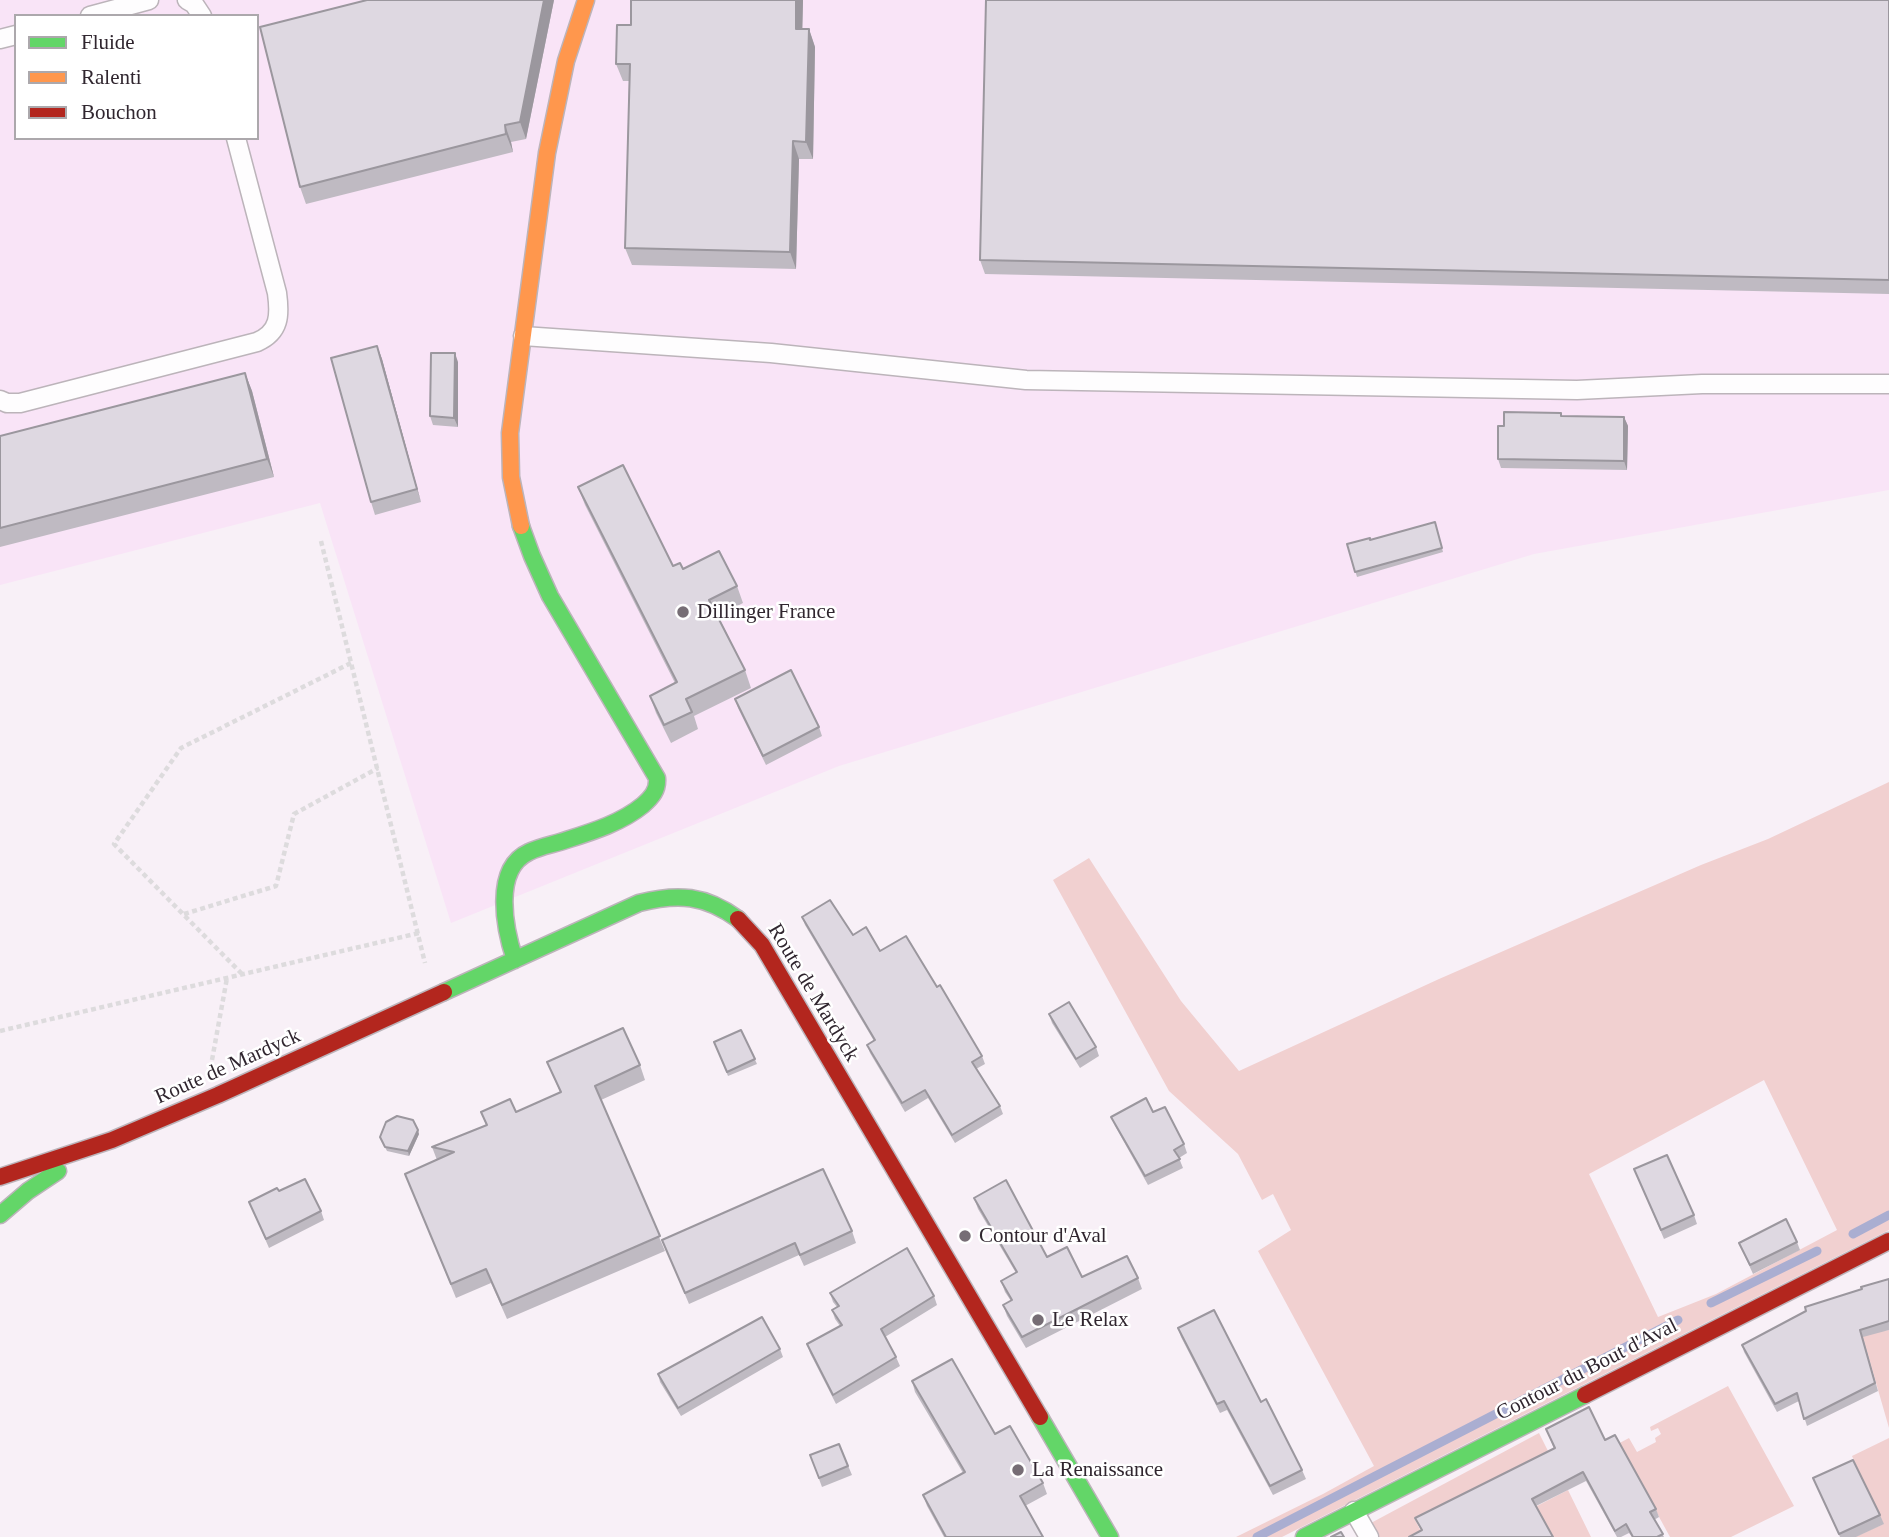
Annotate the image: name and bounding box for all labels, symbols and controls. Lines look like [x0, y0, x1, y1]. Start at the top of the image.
legend [14, 14, 259, 140]
text: Fluide [81, 30, 135, 54]
text: Ralenti [81, 65, 142, 89]
text: Bouchon [81, 100, 157, 124]
place label: Dillinger France [697, 599, 835, 625]
marker: Dillinger France [675, 604, 691, 620]
street label: Route de Mardyck [762, 920, 864, 1066]
street label: Route de Mardyck [151, 1024, 305, 1110]
place label: Contour d'Aval [979, 1223, 1107, 1249]
marker: Contour d'Aval [957, 1228, 973, 1244]
place label: Le Relax [1052, 1307, 1128, 1333]
marker: Le Relax [1030, 1312, 1046, 1328]
street label: Contour du Bout d'Aval [1492, 1313, 1682, 1427]
place label: La Renaissance [1032, 1457, 1163, 1483]
marker: La Renaissance [1010, 1462, 1026, 1478]

